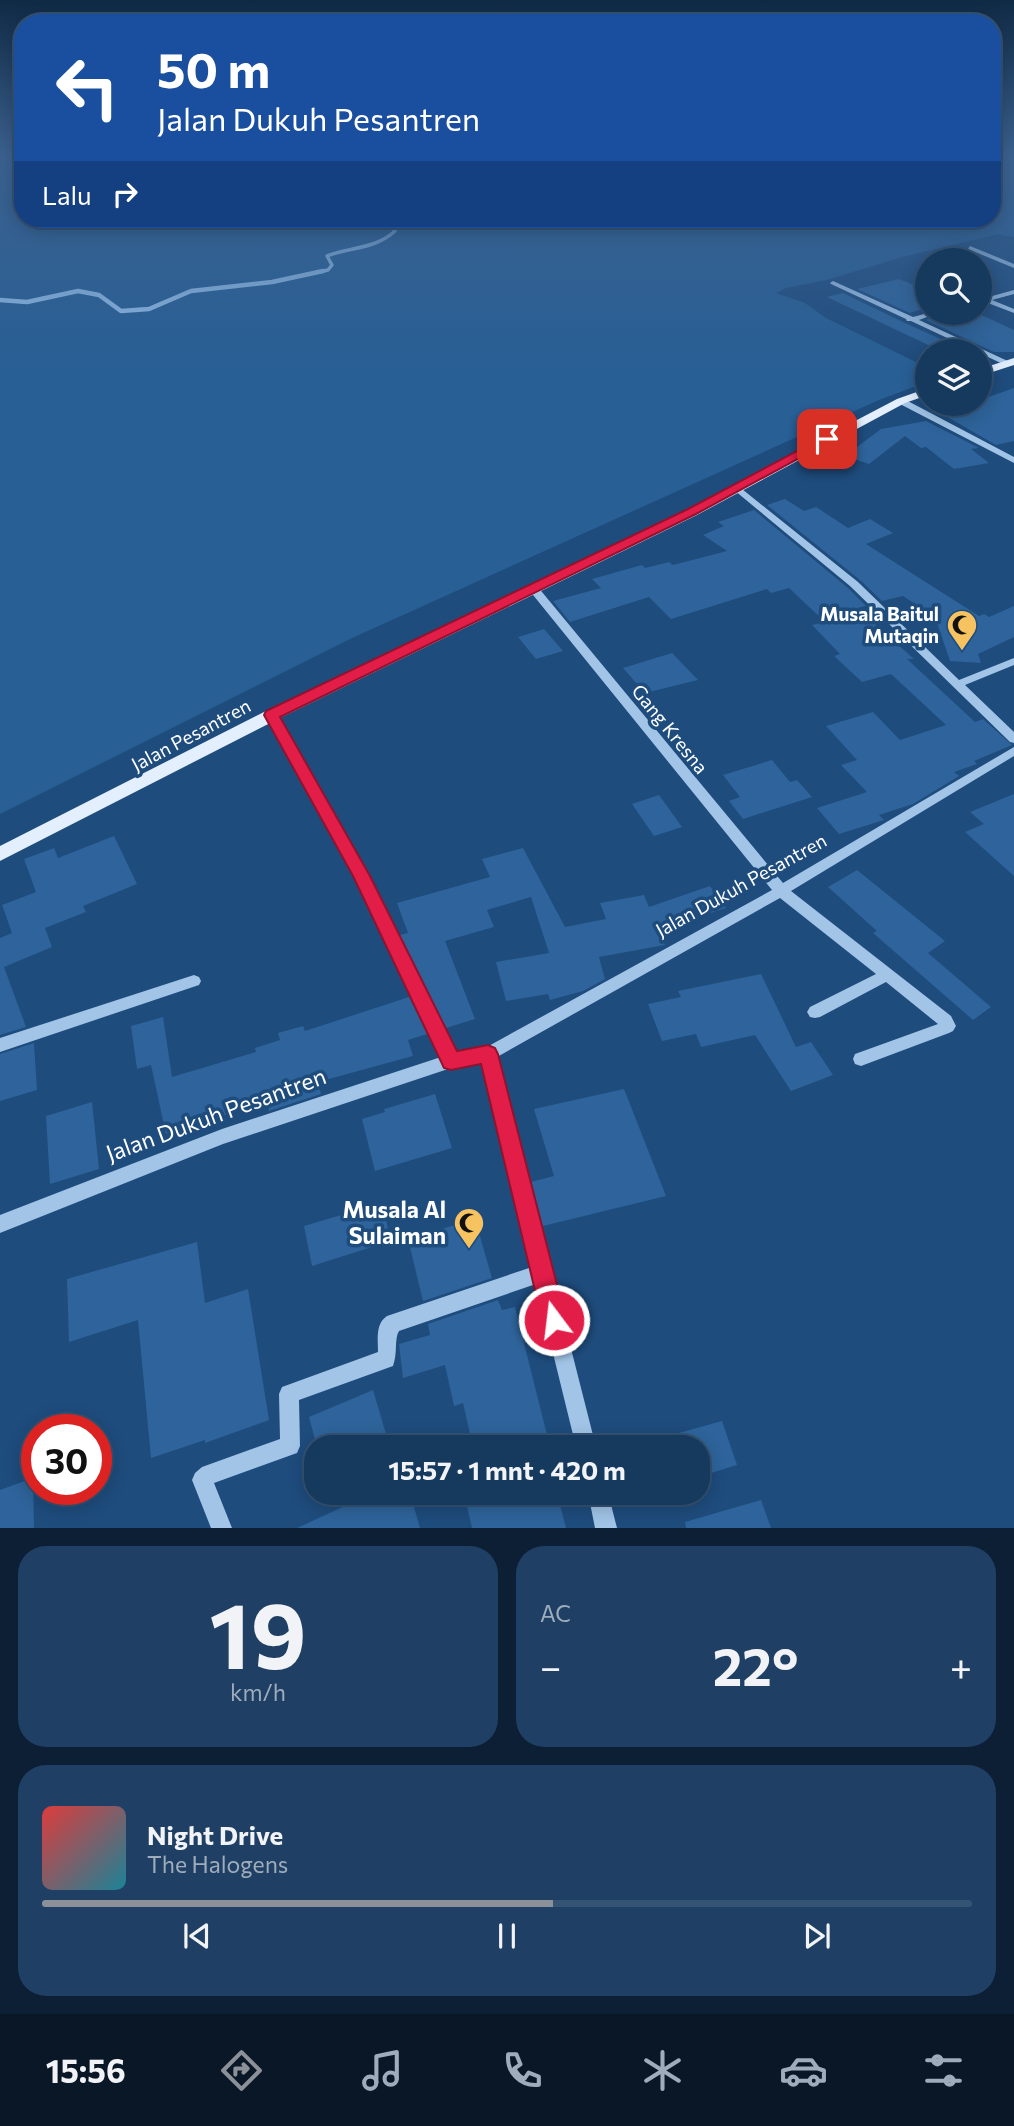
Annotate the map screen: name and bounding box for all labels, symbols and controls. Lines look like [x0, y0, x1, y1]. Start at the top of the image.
text: 50 m [157, 38, 270, 98]
icon: left [42, 42, 133, 133]
text: Jalan Dukuh Pesantren [157, 98, 480, 138]
icon: right [106, 175, 144, 213]
text: Lalu [42, 179, 92, 210]
map controls [915, 248, 992, 416]
button: search [915, 248, 992, 325]
button: layers [915, 339, 992, 416]
pin [797, 409, 857, 469]
icon: arrive [808, 420, 846, 458]
place label: Musala Baitul Mutaqin [820, 602, 939, 647]
mosque icon: Musala Baitul Mutaqin [945, 608, 979, 652]
street label: Gang Kresna [627, 679, 713, 778]
street label: Jalan Pesantren [127, 693, 254, 776]
street label: Jalan Dukuh Pesantren [651, 828, 830, 941]
street label: Jalan Dukuh Pesantren [102, 1061, 330, 1167]
place label: Musala Al Sulaiman [342, 1195, 446, 1249]
mosque icon: Musala Al Sulaiman [452, 1206, 486, 1250]
position arrow [517, 1283, 591, 1357]
speed limit sign: 30 [21, 1414, 112, 1505]
text: 15:57 · 1 mnt · 420 m [388, 1454, 626, 1485]
text: 19 [209, 1576, 307, 1688]
text: AC [540, 1599, 571, 1627]
text: 22° [713, 1633, 798, 1697]
text: − [540, 1642, 562, 1689]
text: + [950, 1642, 972, 1689]
text: km/h [230, 1678, 286, 1706]
text: Night Drive [147, 1819, 283, 1850]
text: The Halogens [147, 1850, 288, 1878]
icon: previous [178, 1917, 216, 1955]
icon: pause [488, 1917, 526, 1955]
icon: next [798, 1917, 836, 1955]
icon: directions [217, 2046, 266, 2095]
icon: music [358, 2046, 407, 2095]
icon: phone [498, 2046, 547, 2095]
icon: climate [638, 2046, 687, 2095]
icon: car [779, 2046, 828, 2095]
icon: filters [919, 2046, 968, 2095]
text: 15:56 [46, 2050, 126, 2090]

